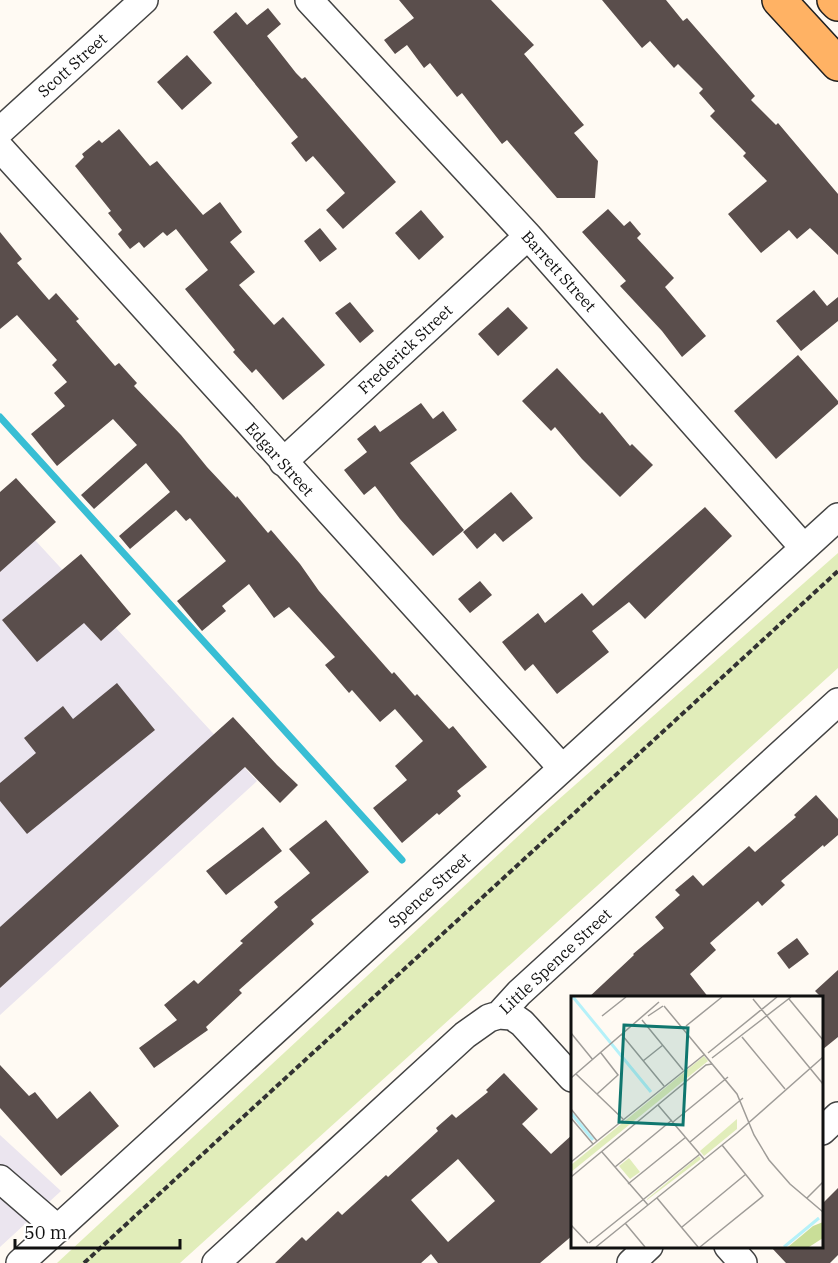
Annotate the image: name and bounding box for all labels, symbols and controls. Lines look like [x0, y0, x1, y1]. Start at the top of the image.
street label: Scott Street [33, 28, 111, 101]
street label: Barrett Street [517, 226, 601, 316]
street label: Frederick Street [354, 300, 457, 398]
street label: Edgar Street [241, 418, 319, 500]
street label: Spence Street [384, 848, 474, 932]
street label: Little Spence Street [495, 904, 616, 1018]
inset map [571, 996, 823, 1248]
scale bar [15, 1212, 180, 1250]
text: 50 m [24, 1221, 67, 1244]

